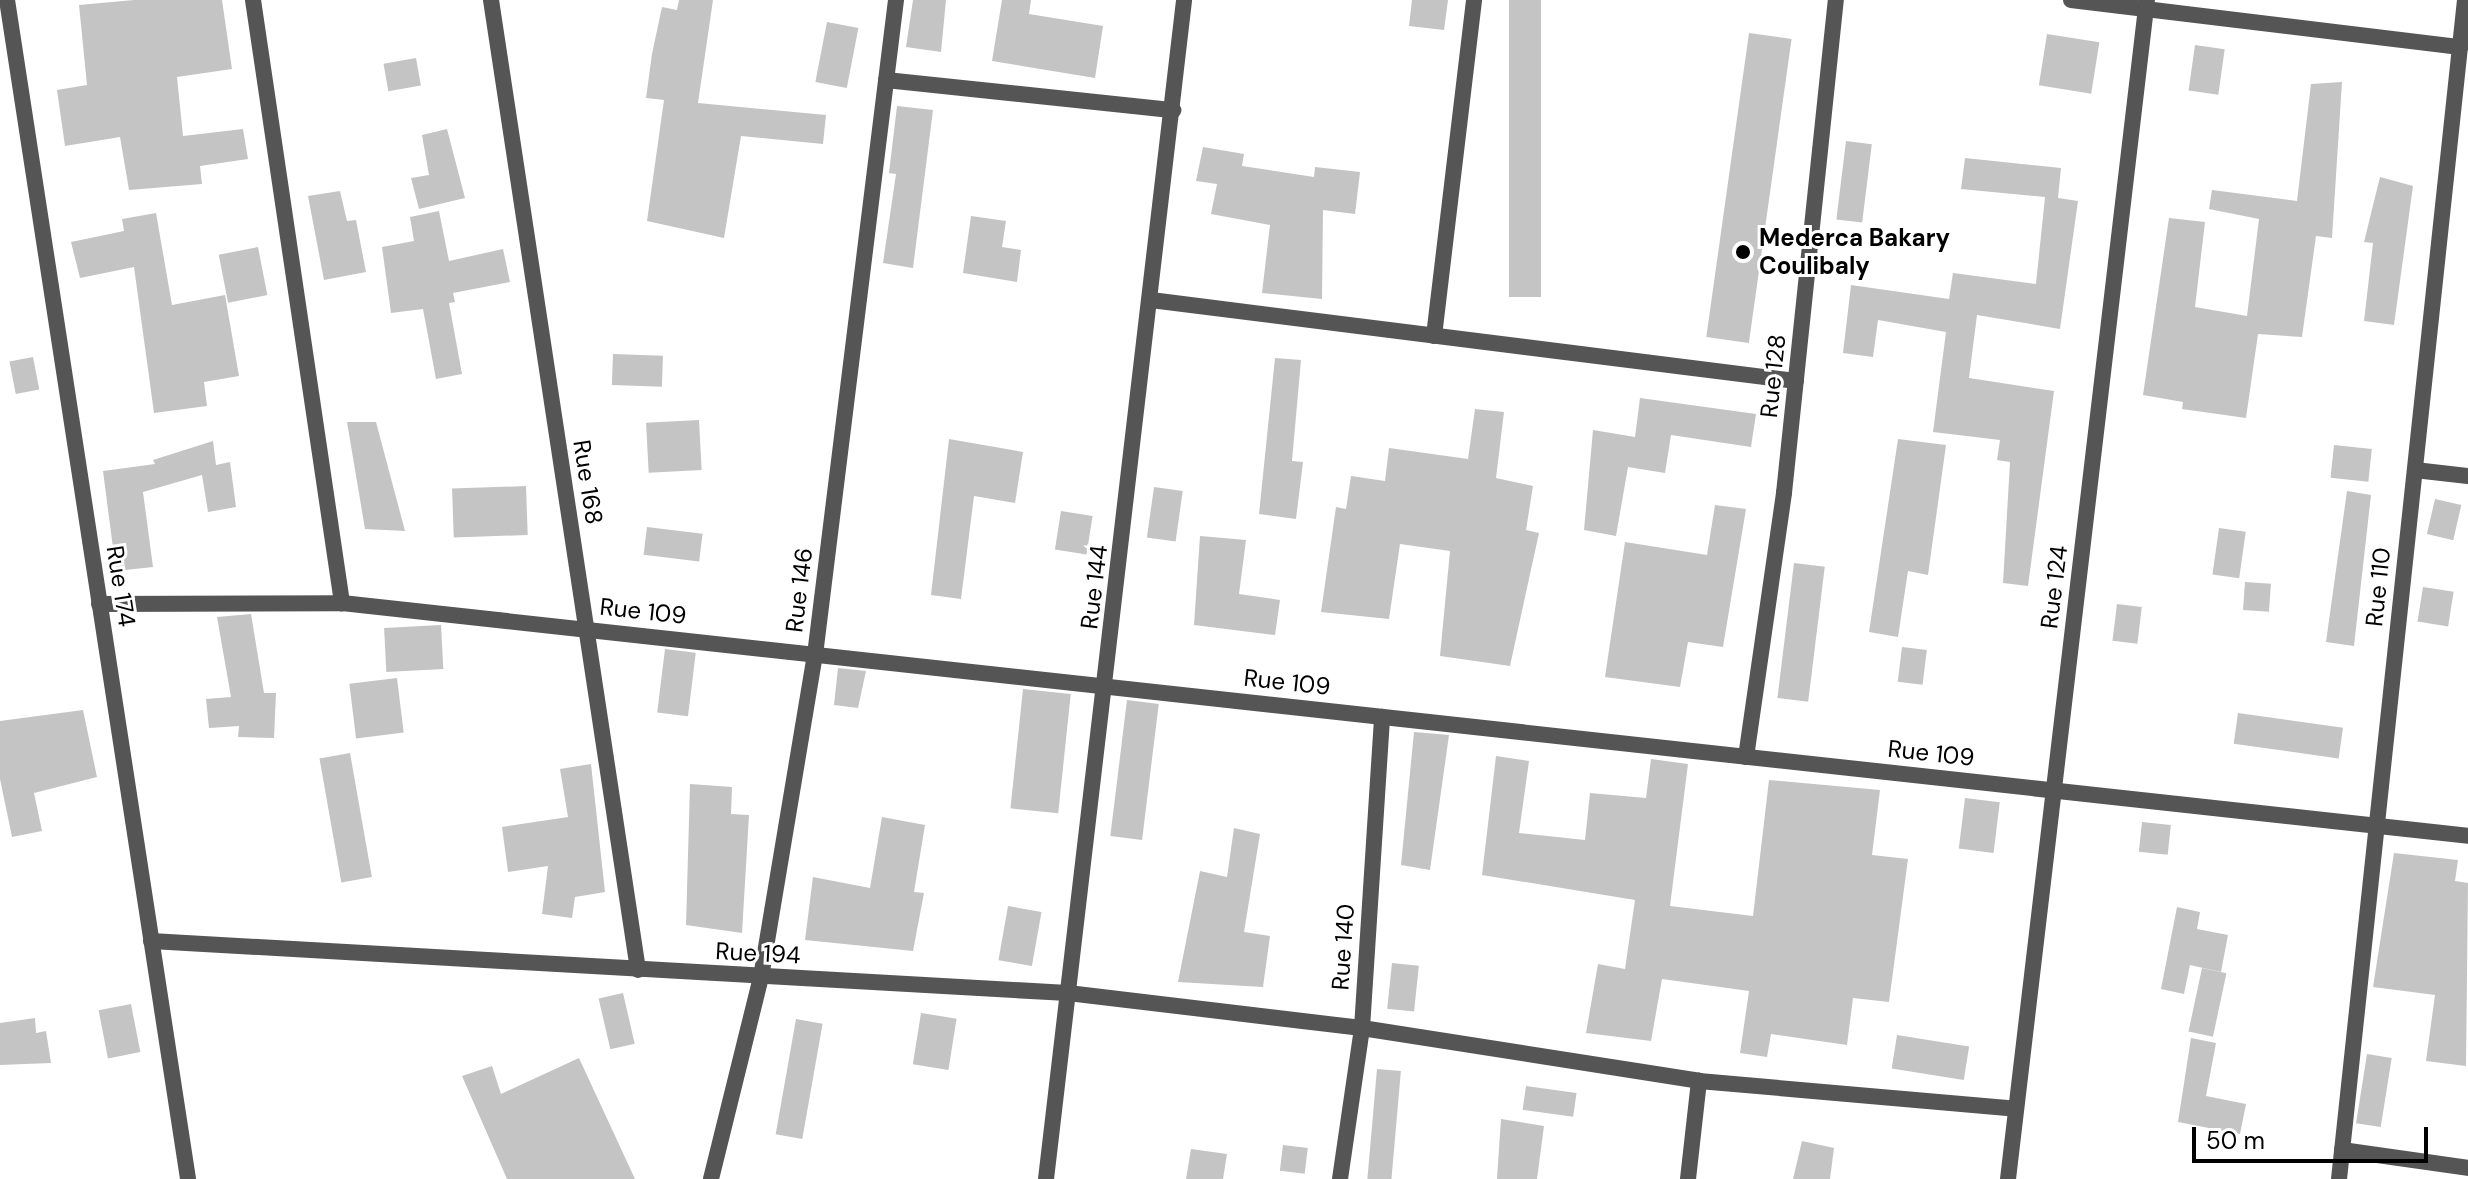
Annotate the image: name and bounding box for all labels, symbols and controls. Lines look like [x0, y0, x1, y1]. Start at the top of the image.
place label: Mederca Bakary Coulibaly [1759, 224, 1950, 280]
marker: Mederca Bakary Coulibaly [1734, 243, 1752, 261]
street label: Rue 128 [1754, 333, 1792, 419]
street label: Rue 168 [567, 438, 609, 526]
street label: Rue 144 [1075, 543, 1113, 631]
street label: Rue 174 [100, 544, 142, 628]
street label: Rue 124 [2035, 544, 2073, 630]
street label: Rue 146 [780, 546, 818, 634]
street label: Rue 110 [2360, 546, 2396, 628]
street label: Rue 109 [598, 592, 688, 630]
street label: Rue 109 [1242, 663, 1332, 701]
street label: Rue 109 [1886, 734, 1976, 772]
street label: Rue 140 [1326, 903, 1360, 991]
street label: Rue 194 [715, 936, 801, 970]
scale bar [2196, 1111, 2432, 1161]
text: 50 m [2206, 1125, 2265, 1156]

